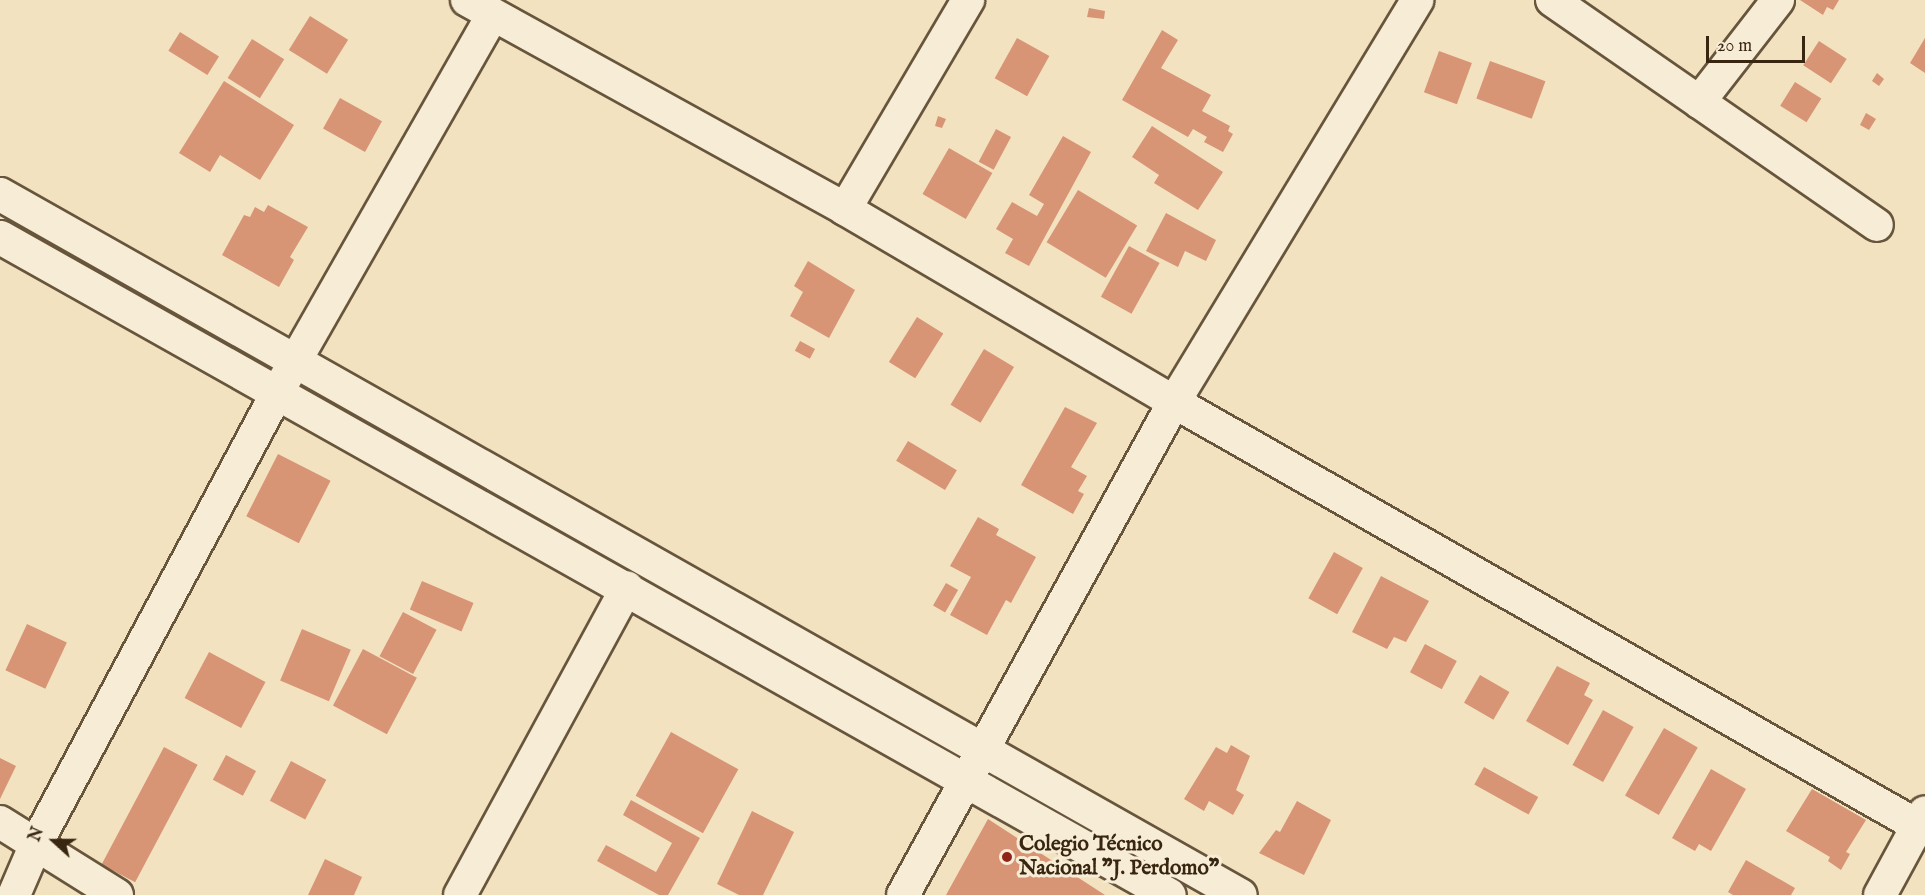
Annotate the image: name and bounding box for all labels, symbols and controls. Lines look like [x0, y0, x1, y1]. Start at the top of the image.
scale bar [1709, 24, 1808, 62]
text: 20 m [1717, 35, 1752, 58]
north arrow [24, 811, 84, 871]
text: N [25, 825, 49, 845]
place label: Colegio Técnico Nacional "J. Perdomo" [1019, 832, 1219, 882]
marker: Colegio Técnico Nacional "J. Perdomo" [1000, 850, 1014, 864]

